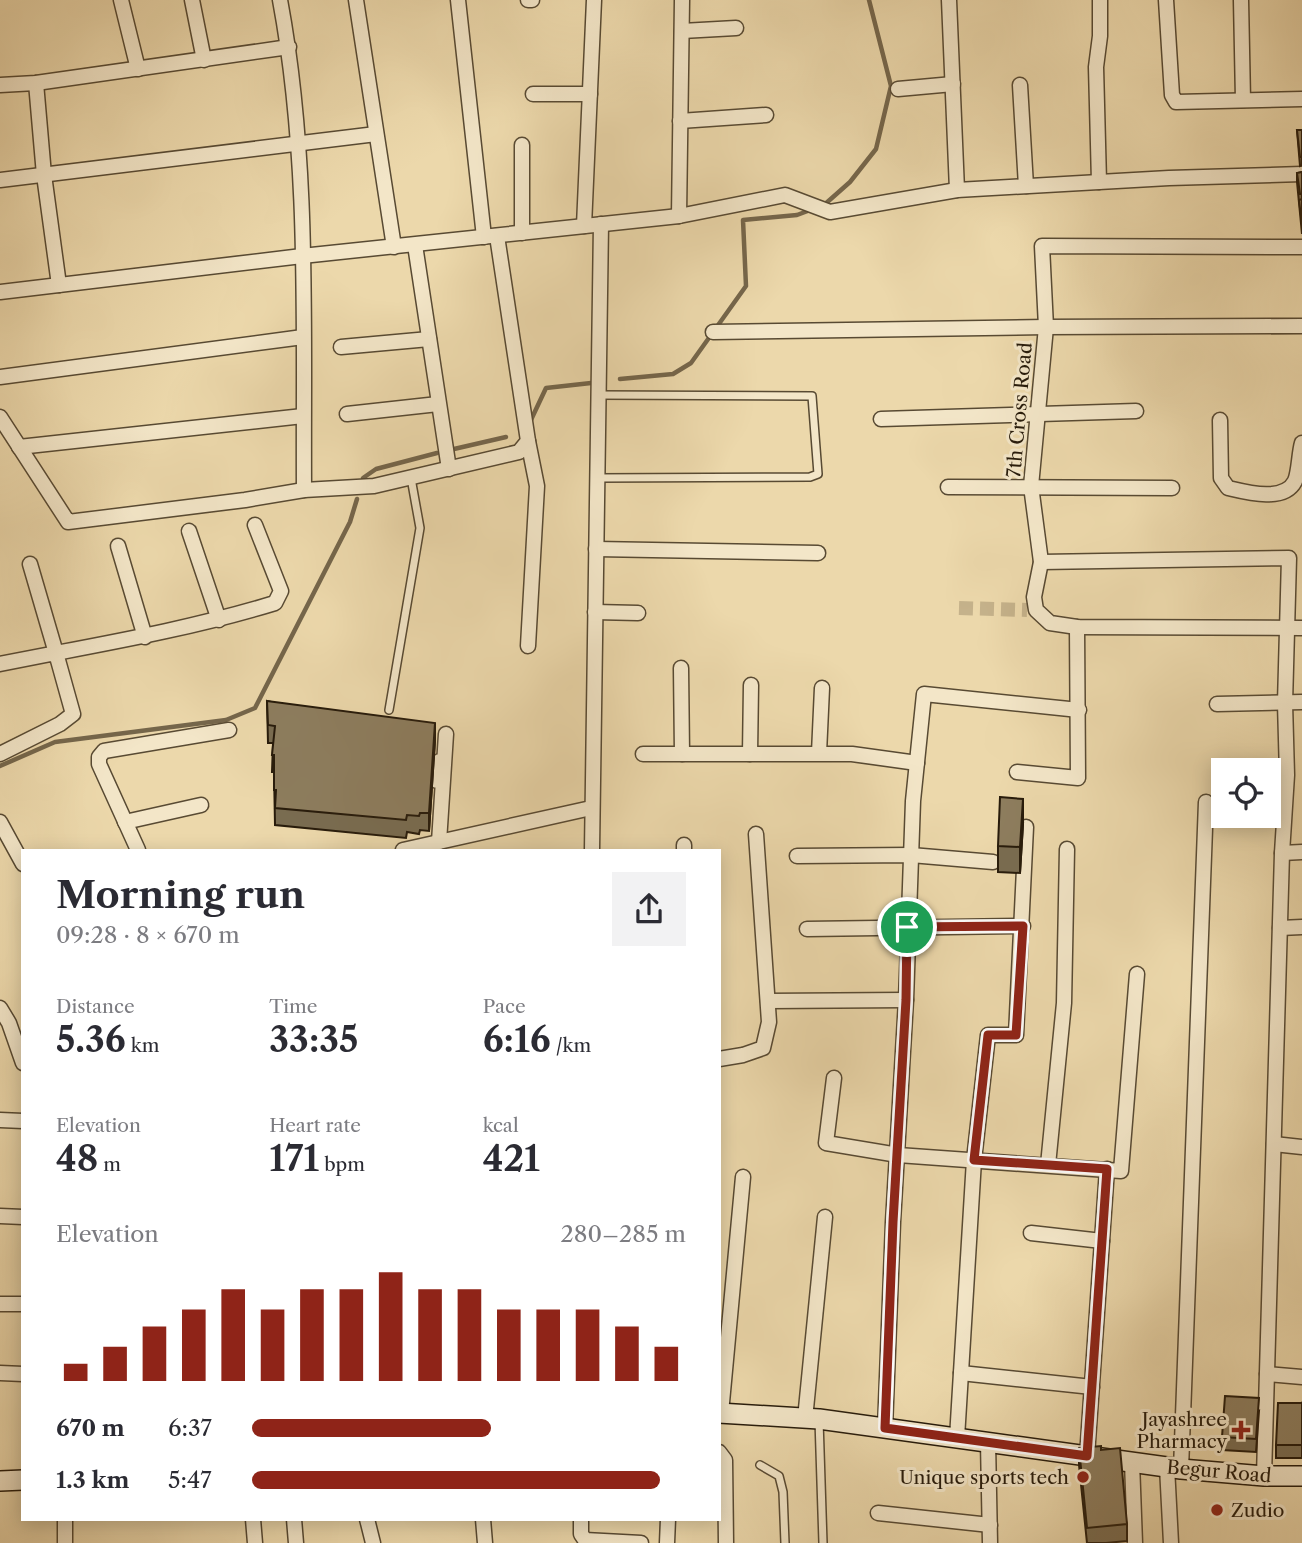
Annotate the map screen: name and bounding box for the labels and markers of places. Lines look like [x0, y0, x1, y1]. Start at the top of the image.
pin [877, 897, 937, 957]
place label: Jayashree Pharmacy [1137, 1408, 1227, 1453]
marker: Jayashree Pharmacy [1233, 1422, 1249, 1438]
place label: Unique sports tech [899, 1466, 1069, 1489]
marker: Unique sports tech [1075, 1469, 1091, 1485]
place label: Zudio [1231, 1499, 1284, 1522]
marker: Zudio [1209, 1502, 1225, 1518]

